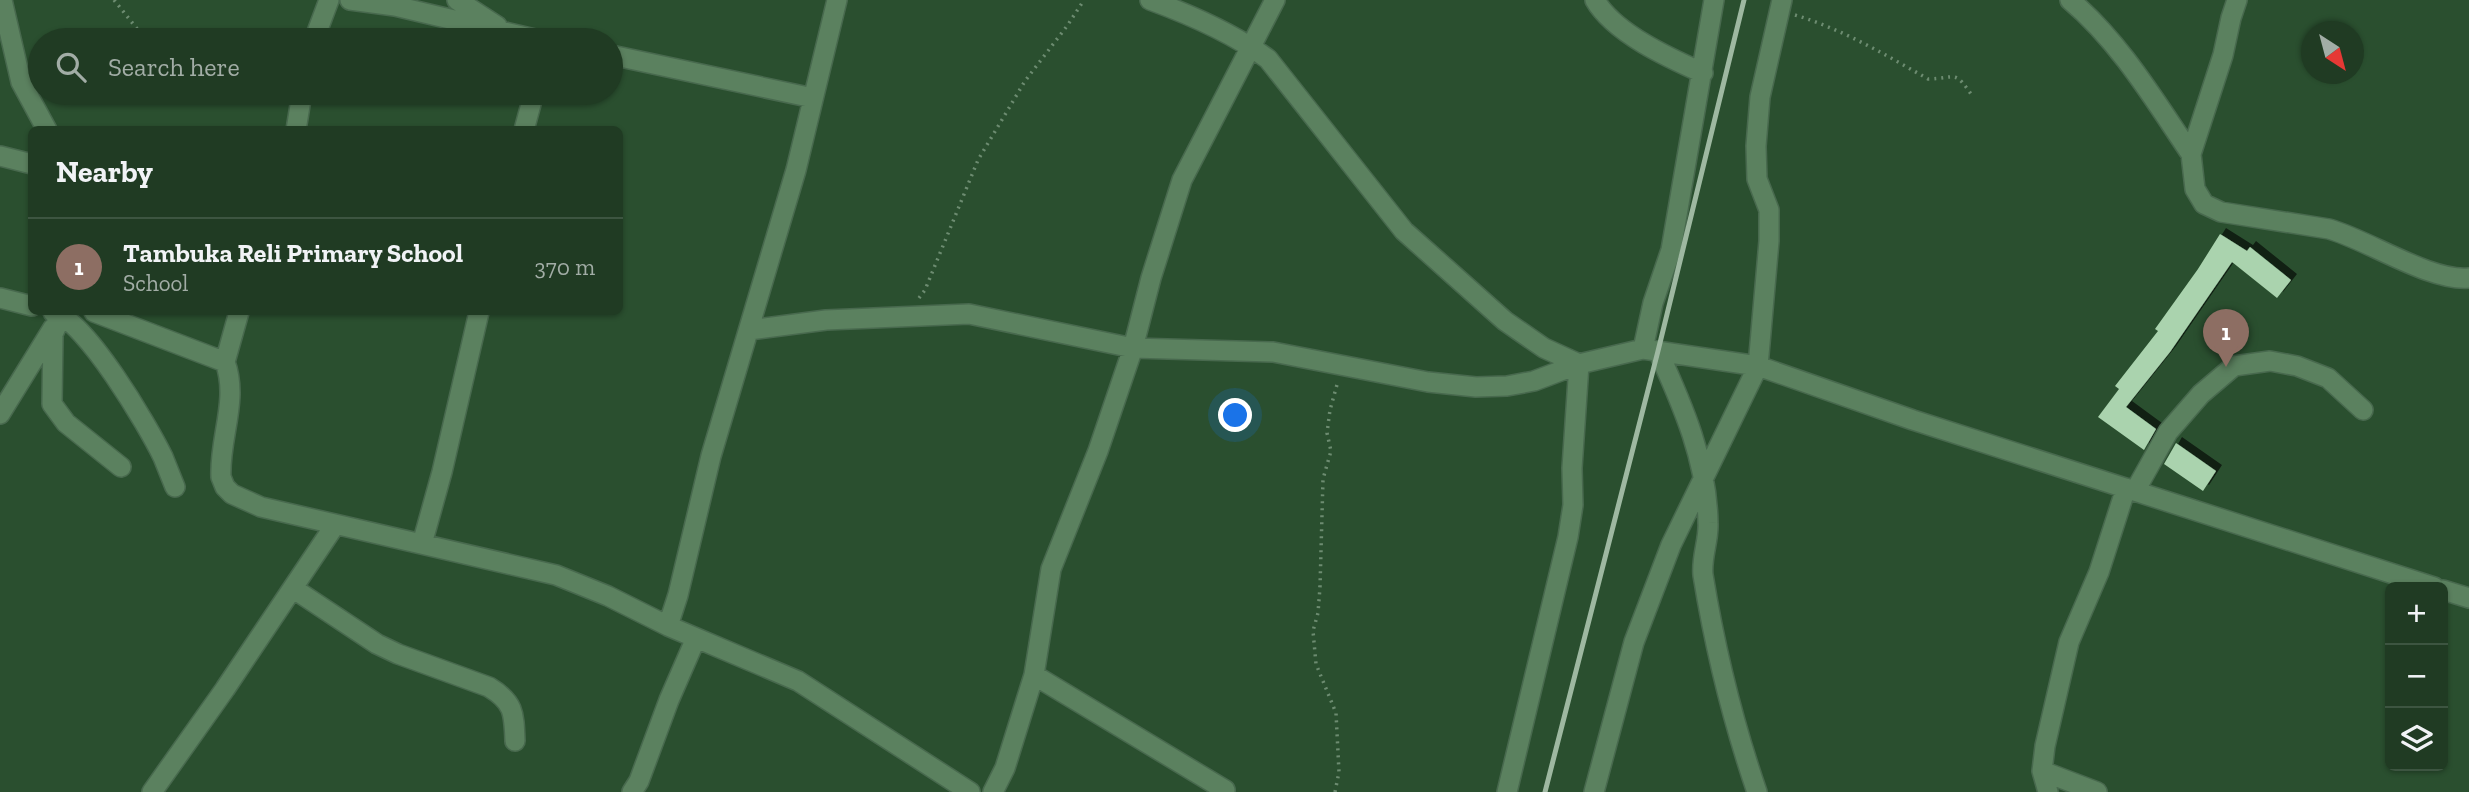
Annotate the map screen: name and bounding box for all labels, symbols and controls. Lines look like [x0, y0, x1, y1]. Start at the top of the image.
north arrow [2301, 21, 2364, 84]
search box [28, 28, 623, 105]
icon: search [52, 48, 90, 86]
text: Search here [108, 51, 240, 83]
text: Nearby [56, 154, 153, 190]
text: Tambuka Reli Primary School [123, 237, 463, 269]
text: 1 [74, 253, 84, 281]
text: 370 m [535, 253, 595, 281]
text: School [123, 269, 188, 297]
pin: 1 [2203, 309, 2249, 367]
your location [1218, 398, 1252, 432]
map controls [2385, 582, 2448, 771]
button: + [2385, 582, 2448, 645]
button: − [2385, 645, 2448, 708]
button: layers [2385, 708, 2448, 771]

